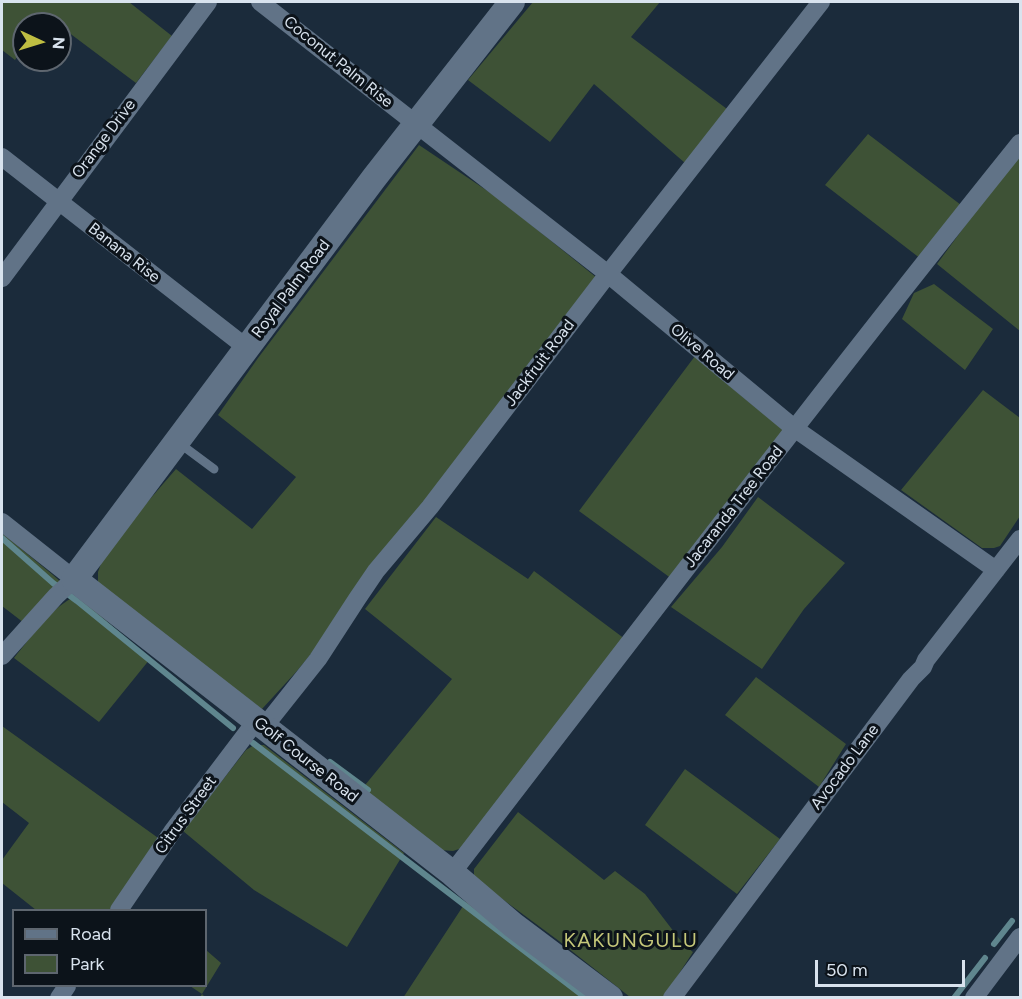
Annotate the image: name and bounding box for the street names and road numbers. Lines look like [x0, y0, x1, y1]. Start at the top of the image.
street label: Coconut Palm Rise [280, 12, 396, 112]
street label: Orange Drive [68, 96, 140, 182]
street label: Banana Rise [84, 219, 164, 287]
street label: Royal Palm Road [248, 236, 334, 342]
street label: Jackfruit Road [501, 316, 579, 410]
street label: Olive Road [666, 320, 738, 384]
street label: Jacaranda Tree Road [681, 442, 787, 572]
street label: Golf Course Road [250, 713, 362, 807]
street label: Avocado Lane [807, 721, 883, 813]
street label: Citrus Street [151, 772, 221, 858]

